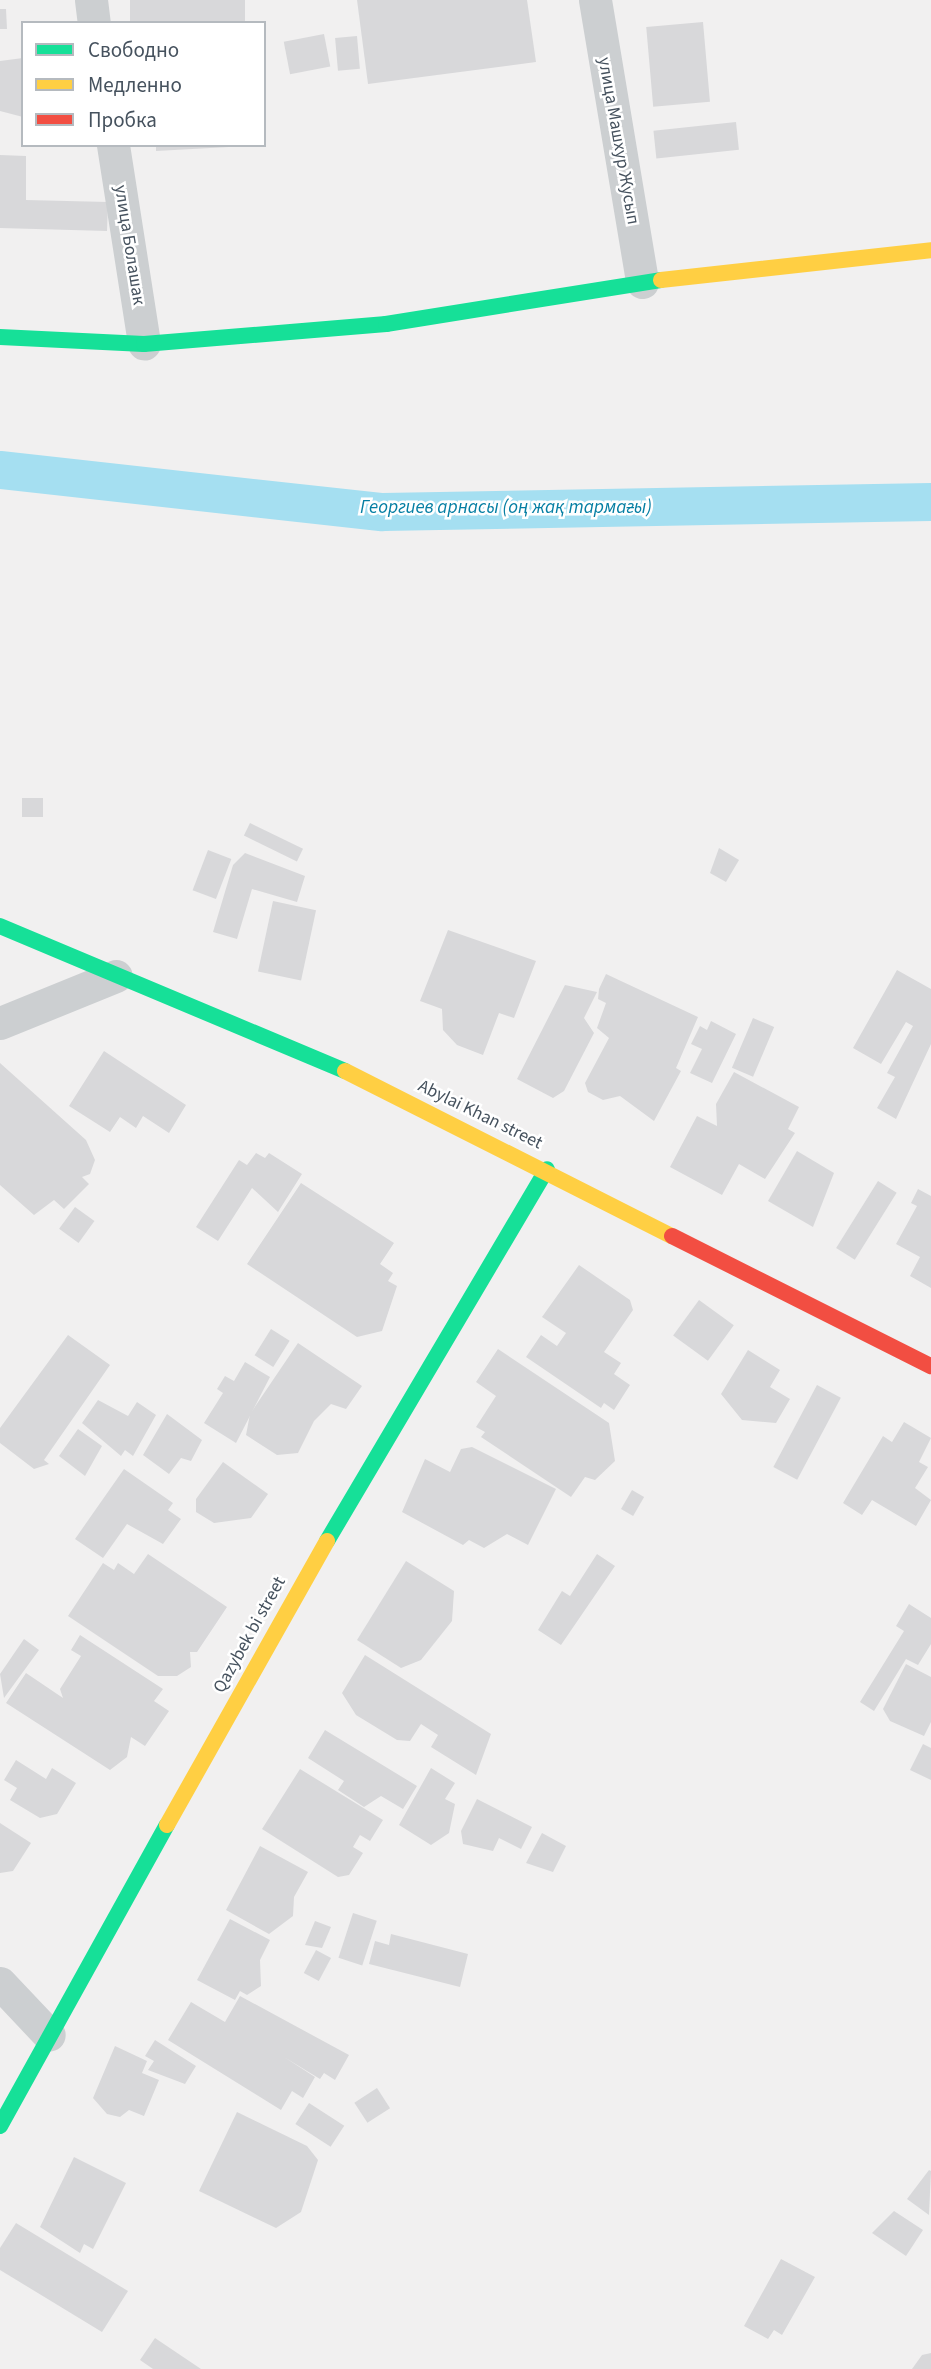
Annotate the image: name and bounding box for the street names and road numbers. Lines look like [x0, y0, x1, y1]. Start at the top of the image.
street label: улица Машхур Жусып [593, 56, 643, 226]
street label: улица Болашак [109, 184, 149, 306]
street label: Abylai Khan street [414, 1076, 546, 1154]
street label: Qazybek bi street [209, 1573, 291, 1697]

